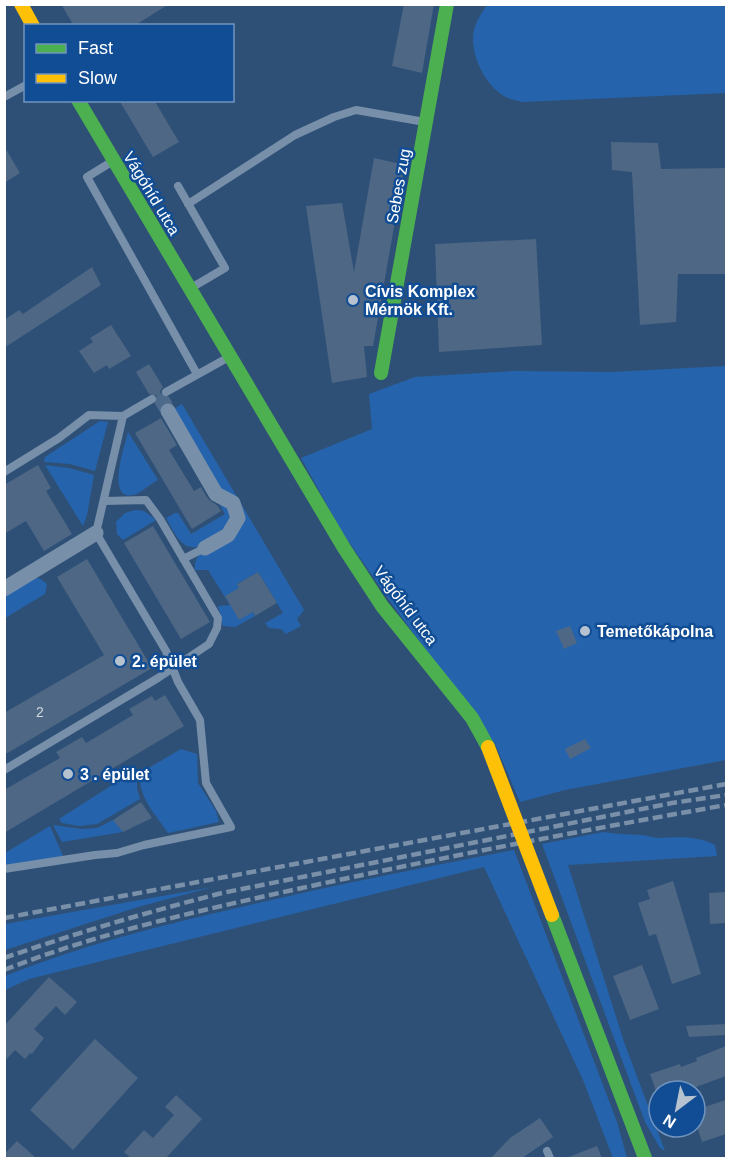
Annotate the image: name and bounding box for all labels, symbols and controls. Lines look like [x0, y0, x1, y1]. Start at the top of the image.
legend [24, 24, 234, 102]
text: Fast [78, 38, 113, 58]
text: Slow [78, 68, 118, 88]
street label: Sebes zug [384, 147, 413, 225]
street label: Vágóhíd utca [120, 148, 183, 238]
place label: Cívis Komplex Mérnök Kft. [365, 283, 475, 318]
marker: Cívis Komplex Mérnök Kft. [346, 293, 360, 307]
street label: Vágóhíd utca [370, 563, 441, 648]
place label: Temetőkápolna [597, 623, 713, 640]
marker: Temetőkápolna [578, 624, 592, 638]
place label: 2. épület [132, 653, 198, 670]
marker: 2. épület [113, 654, 127, 668]
house number: 2 [36, 704, 44, 720]
place label: 3 . épület [80, 766, 150, 783]
marker: 3 . épület [61, 767, 75, 781]
north arrow [647, 1079, 707, 1139]
text: N [660, 1111, 679, 1132]

